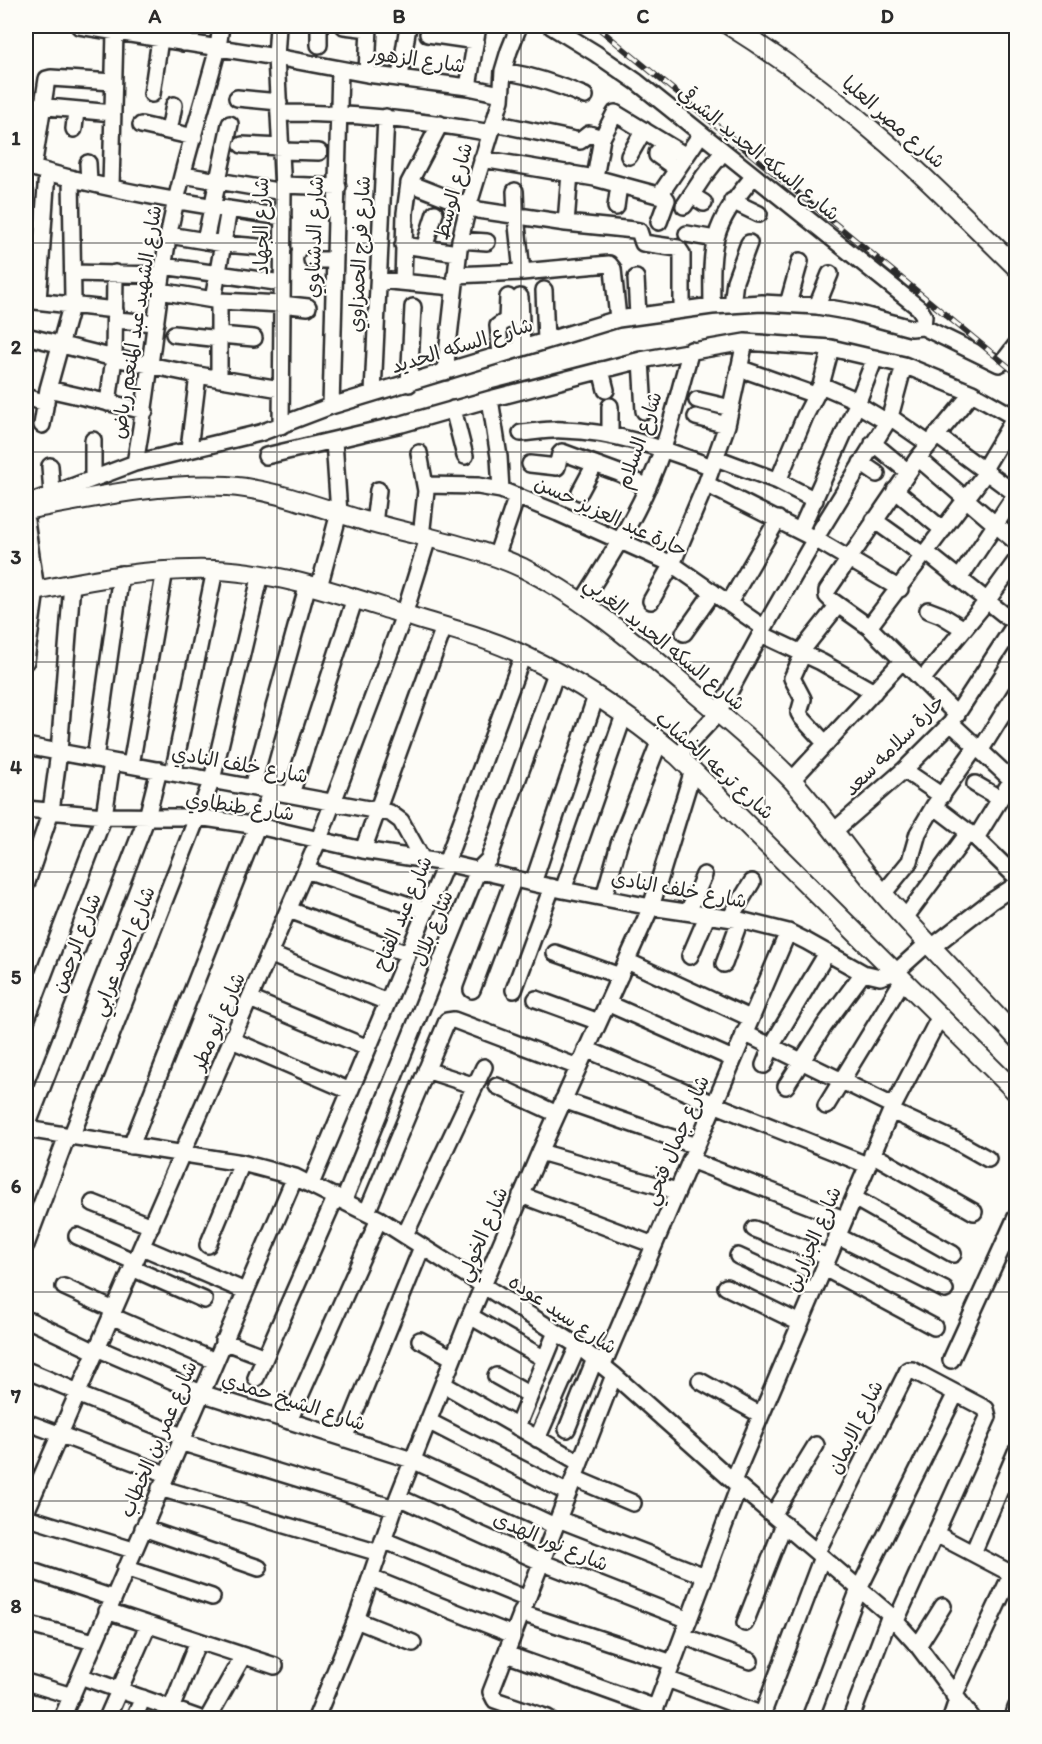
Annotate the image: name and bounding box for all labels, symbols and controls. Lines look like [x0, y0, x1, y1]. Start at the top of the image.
text: A [148, 4, 162, 28]
text: B [393, 4, 406, 28]
text: C [637, 4, 650, 28]
text: D [880, 4, 894, 28]
street label: شارع الزهور [366, 40, 467, 80]
street label: شارع مصر العليا [836, 71, 950, 175]
street label: شارع السكه الحديد الشرقي [672, 80, 845, 227]
text: 1 [11, 126, 21, 150]
street label: شارع الوسط [429, 140, 479, 243]
street label: شارع فرج الحمزاوي [343, 175, 378, 333]
street label: شارع الدشناوي [300, 176, 331, 298]
street label: شارع الجهاد [249, 177, 275, 275]
street label: شارع الشهيد عبد المنعم رياض [106, 203, 169, 441]
street label: شارع السكه الحديد [388, 312, 536, 380]
text: 2 [11, 335, 22, 359]
street label: شارع السلام [611, 388, 670, 493]
street label: حارة عبد العزيز حسن [531, 470, 691, 562]
text: 3 [11, 545, 22, 569]
street label: شارع السكه الحديد الغربي [576, 571, 750, 720]
street label: حارة سلامه سعد [838, 689, 950, 801]
street label: شارع ترعه الخشاب [650, 706, 779, 826]
street label: شارع خلف النادي [169, 740, 310, 791]
text: 4 [10, 755, 22, 779]
street label: شارع طنطاوي [184, 787, 296, 828]
street label: شارع عبد الفتاح [367, 852, 439, 975]
street label: شارع خلف النادى [609, 865, 749, 915]
street label: شارع احمد عرابي [86, 883, 166, 1022]
street label: شارع بلال [406, 887, 460, 970]
street label: شارع الرحمن [46, 890, 108, 997]
text: 5 [11, 965, 22, 989]
street label: شارع أبو مطر [185, 969, 252, 1076]
street label: شارع جمال فتحي [638, 1072, 720, 1211]
text: 6 [11, 1174, 22, 1198]
street label: شارع الجزارين [780, 1182, 848, 1296]
street label: شارع الخولي [451, 1183, 518, 1287]
street label: شارع سيد عوده [503, 1269, 622, 1361]
street label: شارع عمر بن الخطاب [114, 1357, 204, 1522]
street label: شارع الشيخ حمدي [218, 1366, 369, 1438]
street label: شارع الايمان [822, 1376, 890, 1479]
text: 7 [10, 1384, 21, 1408]
street label: شارع نور الهدى [489, 1506, 612, 1578]
text: 8 [11, 1594, 22, 1618]

